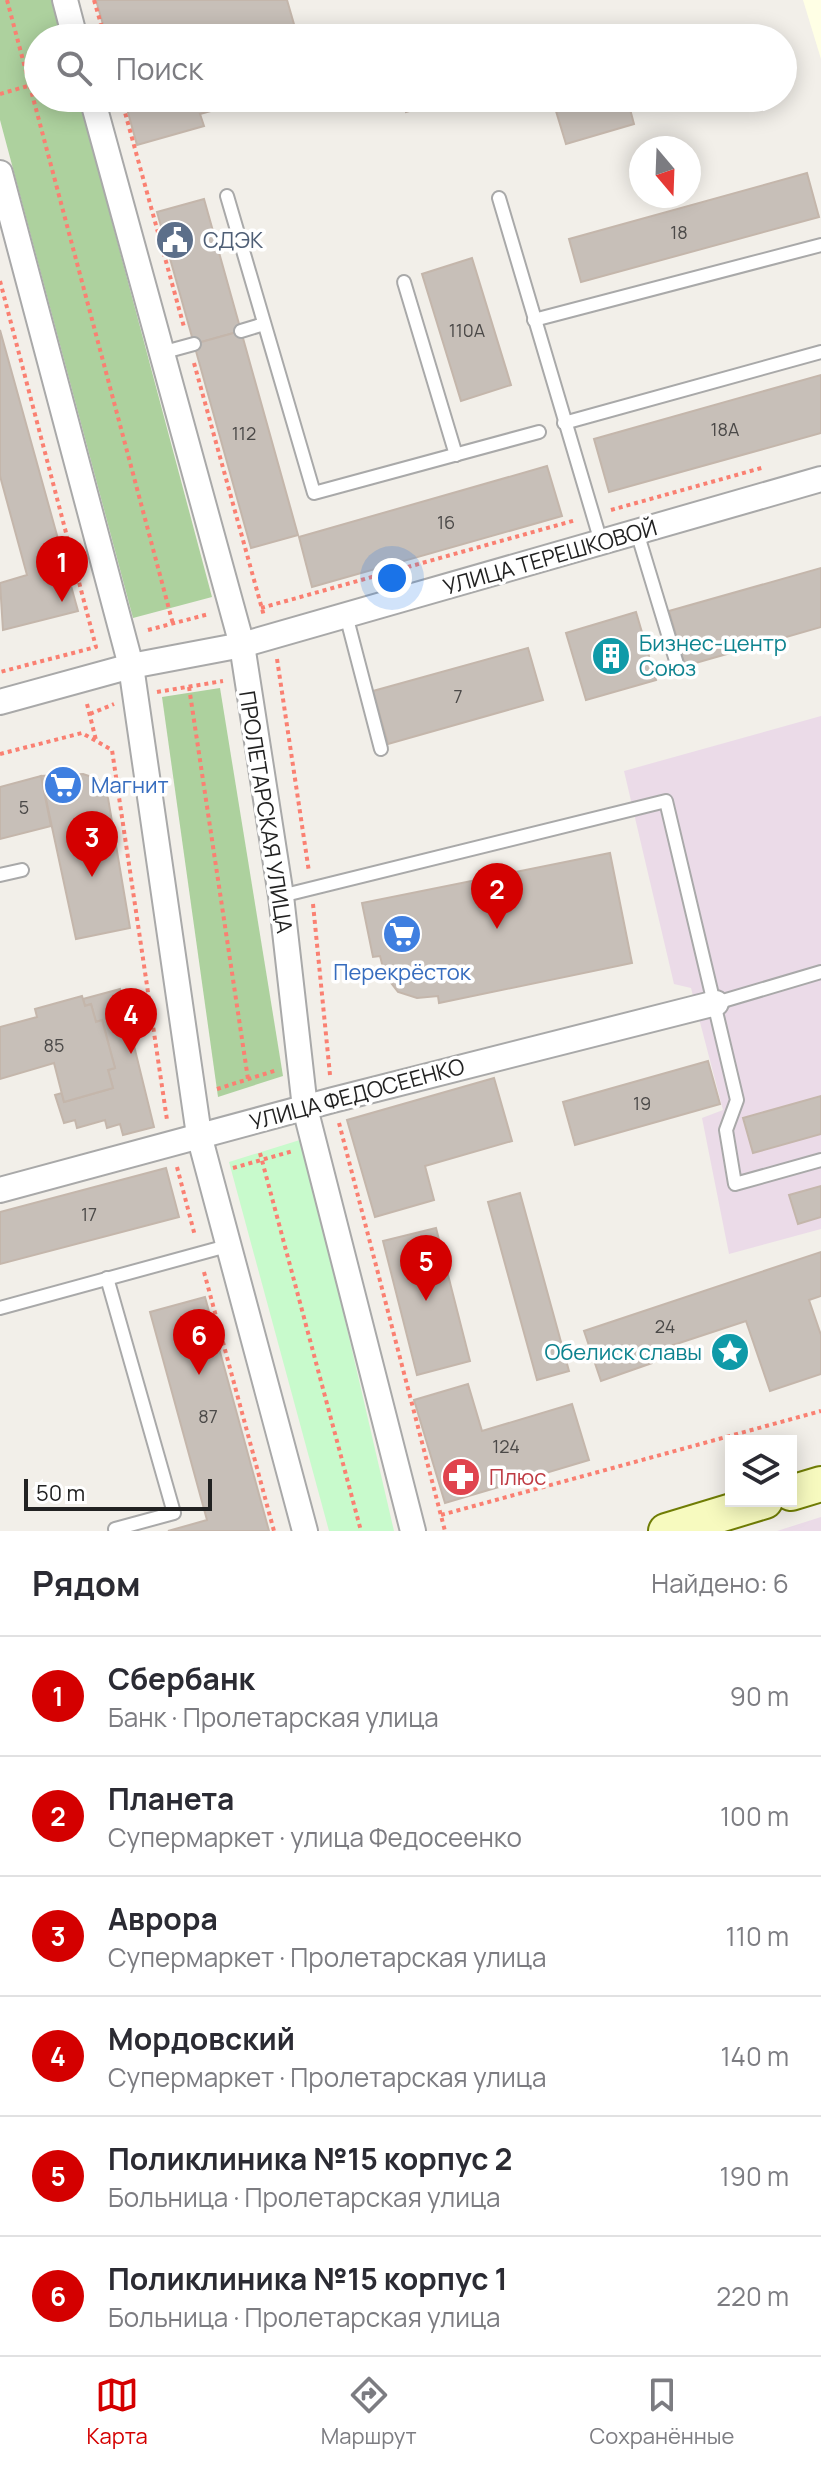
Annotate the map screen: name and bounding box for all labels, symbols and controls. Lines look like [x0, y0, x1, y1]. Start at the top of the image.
search box [24, 24, 797, 112]
icon: search [52, 46, 96, 90]
text: Поиск [116, 48, 203, 89]
north arrow [629, 136, 701, 208]
public building icon: СДЭК [154, 219, 196, 261]
house number: 18 [670, 220, 688, 244]
place label: СДЭК [203, 225, 264, 255]
house number: 110А [449, 318, 486, 342]
house number: 18А [711, 417, 740, 441]
house number: 112 [232, 421, 256, 445]
house number: 16 [437, 510, 455, 534]
street label: УЛИЦА ТЕРЕШКОВОЙ [440, 512, 660, 602]
pin: 1 [36, 536, 88, 602]
your location [372, 558, 412, 598]
place label: Бизнес-центр Союз [639, 628, 787, 683]
building icon: Бизнес-центр Союз [590, 635, 632, 677]
house number: 7 [453, 684, 463, 708]
street label: ПРОЛЕТАРСКАЯ УЛИЦА [232, 689, 300, 935]
supermarket icon: Магнит [42, 764, 84, 806]
place label: Магнит [91, 770, 169, 800]
house number: 5 [19, 795, 29, 819]
pin: 3 [66, 811, 118, 877]
pin: 2 [471, 863, 523, 929]
supermarket icon: Перекрёсток [381, 913, 423, 955]
place label: Перекрёсток [333, 957, 472, 987]
pin: 4 [105, 988, 157, 1054]
house number: 85 [44, 1033, 64, 1057]
street label: УЛИЦА ФЕДОСЕЕНКО [246, 1051, 468, 1137]
house number: 19 [633, 1091, 651, 1115]
house number: 17 [81, 1202, 97, 1226]
pin: 5 [400, 1235, 452, 1301]
pin: 6 [173, 1309, 225, 1375]
house number: 24 [655, 1314, 675, 1338]
place icon: Обелиск славы [709, 1331, 751, 1373]
place label: Обелиск славы [544, 1337, 702, 1367]
house number: 87 [198, 1404, 218, 1428]
house number: 124 [492, 1434, 520, 1458]
map controls [725, 1435, 797, 1507]
button: layers [725, 1435, 797, 1507]
pharmacy icon: Плюс [440, 1456, 482, 1498]
place label: Плюс [489, 1462, 546, 1492]
scale bar [24, 1475, 212, 1511]
text: 50 m [36, 1478, 85, 1508]
text: Рядом [32, 1560, 141, 1606]
text: Найдено: 6 [651, 1565, 789, 1601]
text: Сбербанк [108, 1658, 255, 1699]
text: 1 [52, 1678, 64, 1714]
text: 90 m [730, 1678, 789, 1714]
text: Банк · Пролетарская улица [108, 1699, 439, 1735]
text: Планета [108, 1778, 234, 1819]
text: 2 [50, 1798, 66, 1834]
text: 100 m [720, 1798, 789, 1834]
text: Супермаркет · улица Федосеенко [108, 1819, 522, 1855]
text: Аврора [108, 1898, 218, 1939]
text: 3 [50, 1918, 66, 1954]
text: 110 m [726, 1918, 789, 1954]
text: Супермаркет · Пролетарская улица [108, 1939, 546, 1975]
text: Мордовский [108, 2018, 295, 2059]
text: 4 [50, 2038, 66, 2074]
text: 140 m [720, 2038, 789, 2074]
text: Супермаркет · Пролетарская улица [108, 2059, 546, 2095]
text: Поликлиника №15 корпус 2 [108, 2138, 512, 2179]
text: 5 [50, 2158, 66, 2194]
text: 190 m [720, 2158, 789, 2194]
text: Больница · Пролетарская улица [108, 2179, 500, 2215]
text: Поликлиника №15 корпус 1 [108, 2258, 508, 2299]
text: 6 [50, 2278, 66, 2314]
text: 220 m [716, 2278, 789, 2314]
text: Больница · Пролетарская улица [108, 2299, 500, 2335]
tab: Карта [87, 2373, 148, 2451]
tab: Маршрут [321, 2373, 417, 2451]
tab: Сохранённые [590, 2373, 734, 2451]

